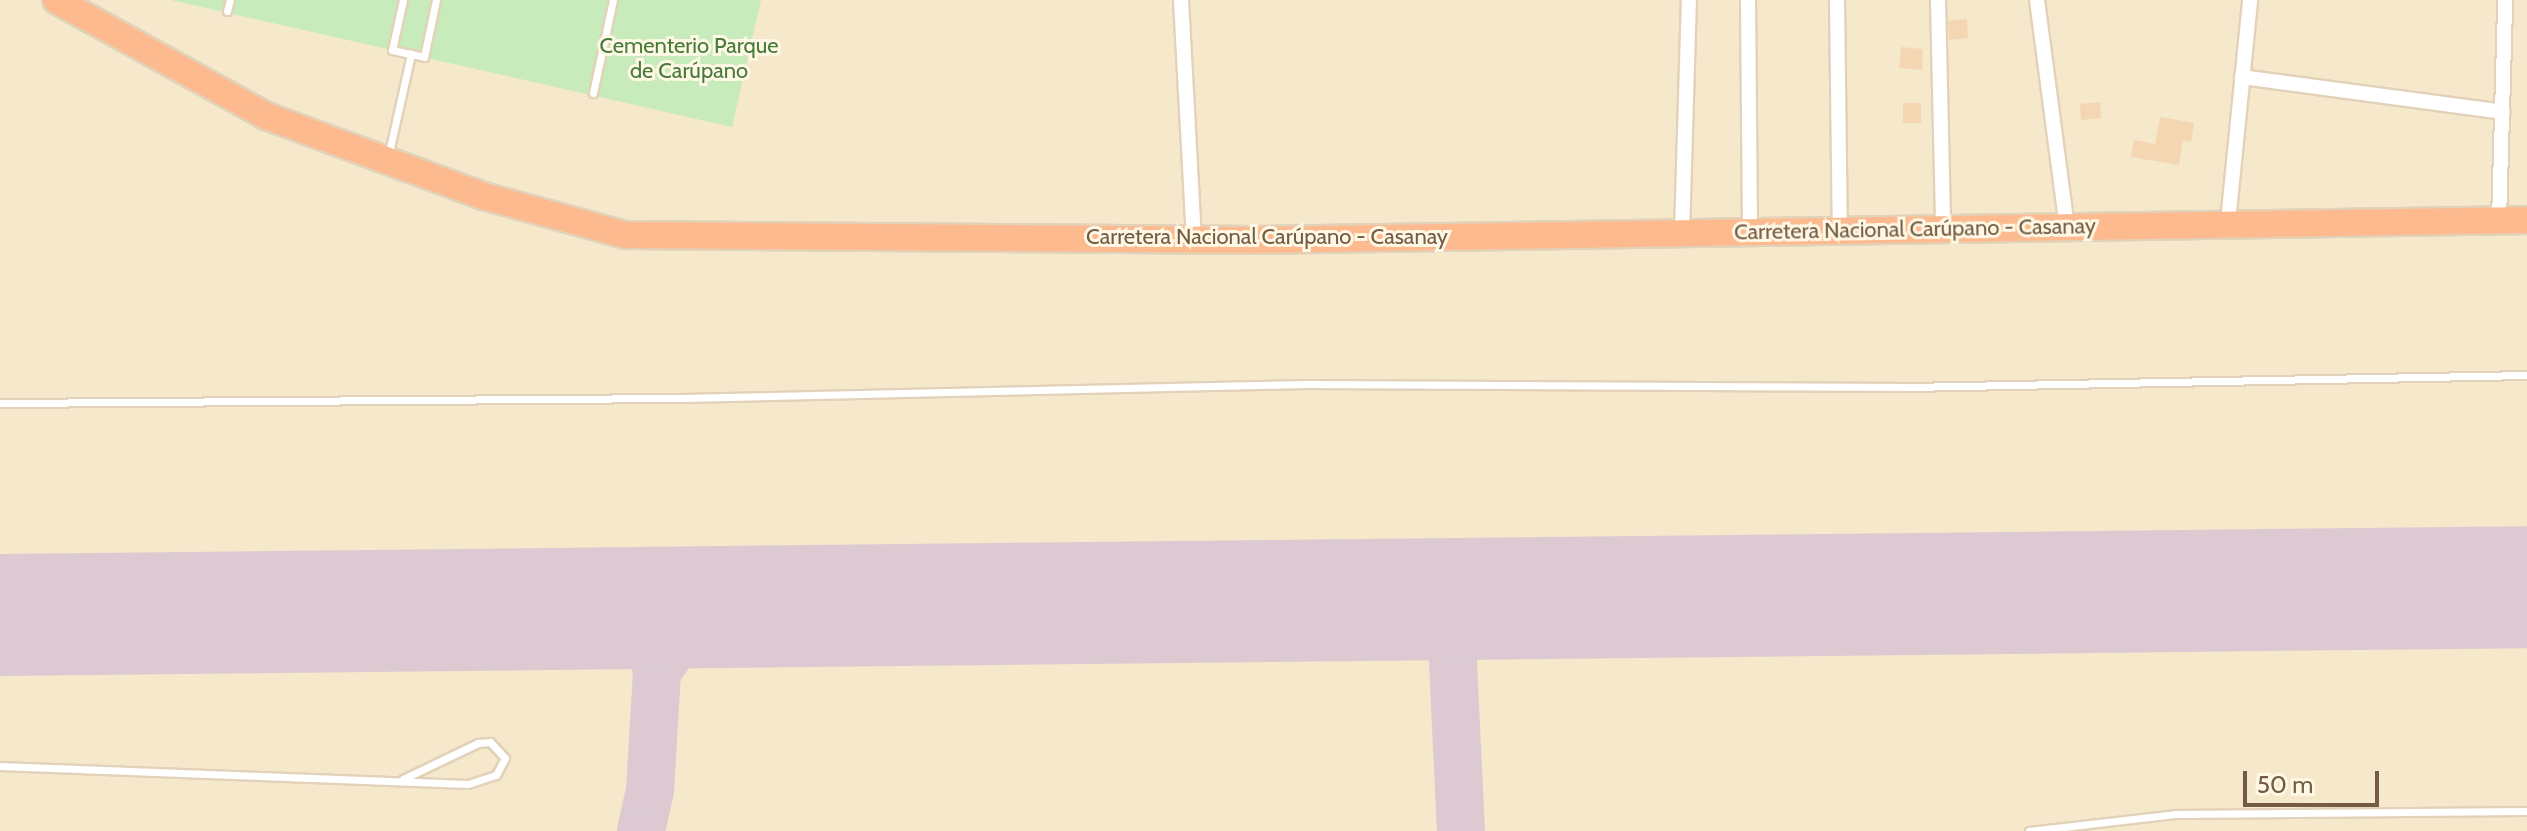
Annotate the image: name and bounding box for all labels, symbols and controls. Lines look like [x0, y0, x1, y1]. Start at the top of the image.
park label: Cementerio Parque de Carúpano [600, 32, 778, 84]
street label: Carretera Nacional Carúpano - Casanay [1734, 213, 2096, 245]
street label: Carretera Nacional Carúpano - Casanay [1086, 224, 1448, 250]
scale bar [2247, 755, 2383, 805]
text: 50 m [2257, 770, 2313, 799]

